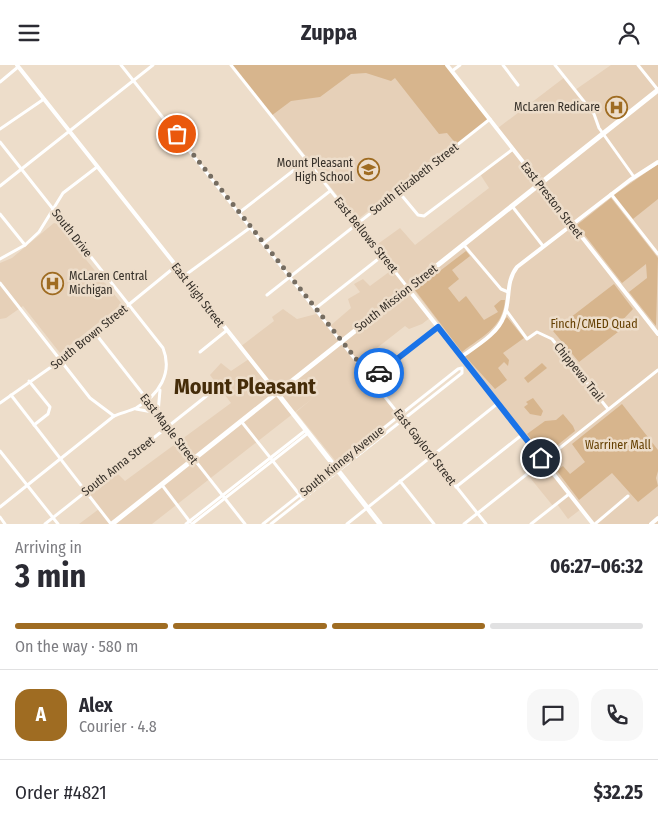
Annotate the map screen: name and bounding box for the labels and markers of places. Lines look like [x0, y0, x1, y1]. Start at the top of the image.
hospital icon: McLaren Redicare [604, 95, 628, 119]
place label: McLaren Redicare [514, 100, 600, 114]
pin [156, 113, 198, 155]
place label: Mount Pleasant High School [277, 156, 353, 184]
school or university icon: Mount Pleasant High School [357, 158, 381, 182]
place label: McLaren Central Michigan [69, 269, 147, 297]
hospital icon: McLaren Central Michigan [41, 271, 65, 295]
pin [520, 437, 562, 479]

